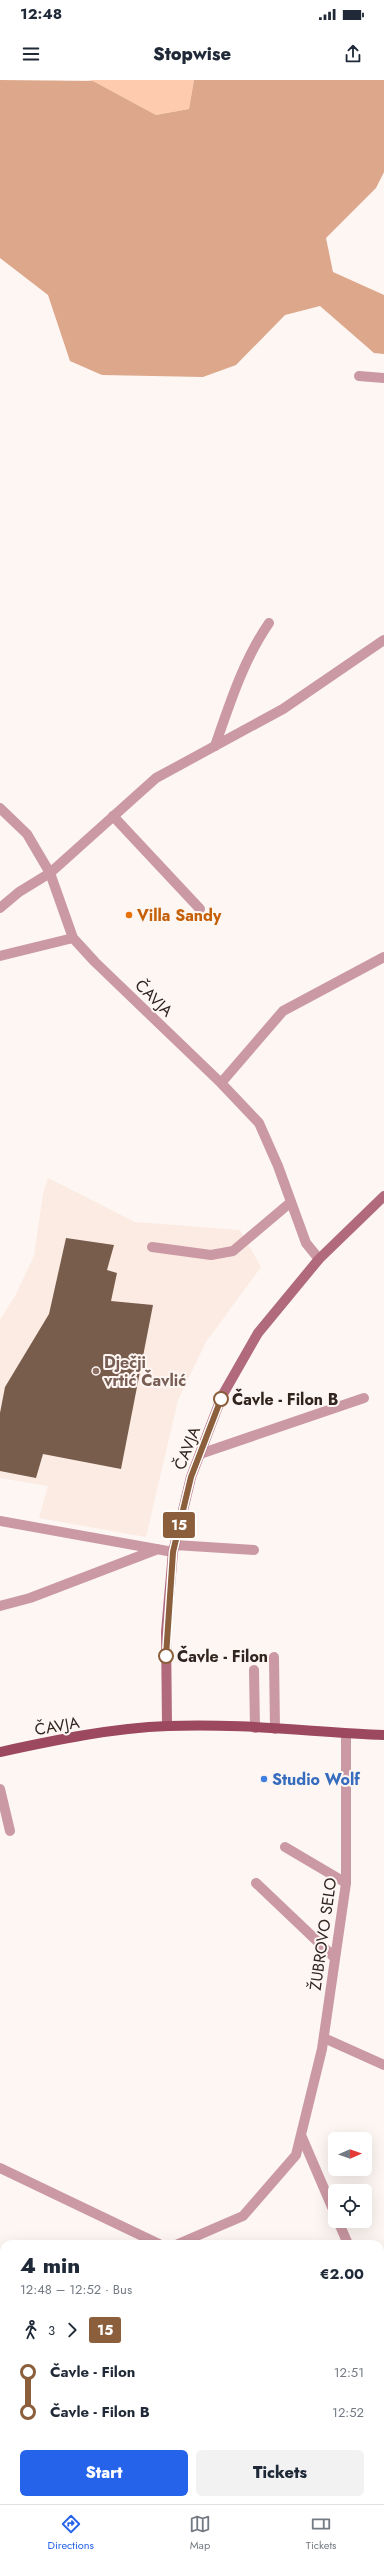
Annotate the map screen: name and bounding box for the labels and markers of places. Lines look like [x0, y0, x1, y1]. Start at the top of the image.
place label: Villa Sandy [136, 904, 222, 927]
marker: Villa Sandy [124, 910, 134, 920]
place label: Dječji vrtić Čavlić [103, 1351, 186, 1392]
marker: Dječji vrtić Čavlić [91, 1366, 101, 1376]
place label: Čavle - Filon B [232, 1388, 338, 1411]
marker: Čavle - Filon B [213, 1391, 229, 1407]
place label: Čavle - Filon [177, 1645, 268, 1668]
marker: Čavle - Filon [158, 1648, 174, 1664]
place label: Studio Wolf [272, 1768, 361, 1791]
marker: Studio Wolf [259, 1774, 269, 1784]

